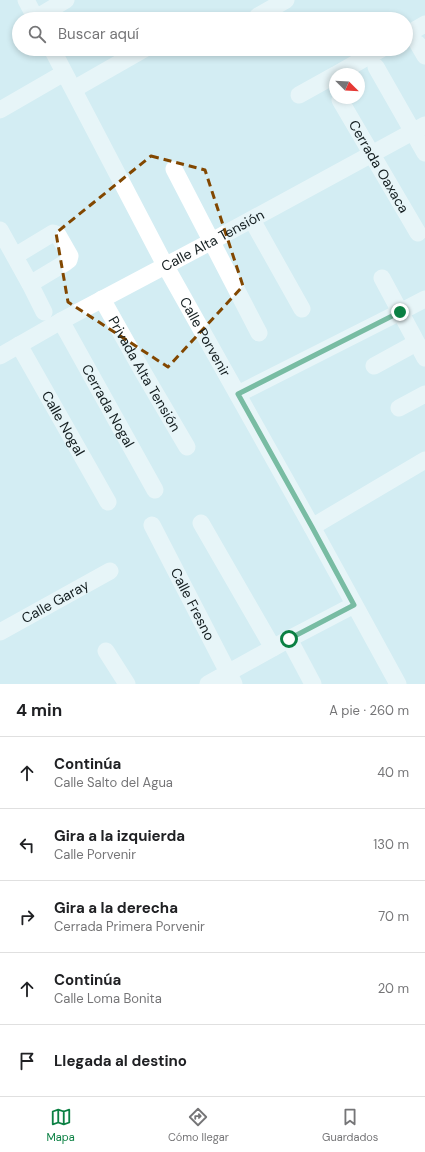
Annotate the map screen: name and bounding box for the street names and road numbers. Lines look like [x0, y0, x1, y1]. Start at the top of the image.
street label: Cerrada Oaxaca [345, 117, 413, 216]
street label: Calle Alta Tensión [158, 205, 267, 275]
street label: Calle Porvenir [176, 294, 235, 380]
street label: Privada Alta Tensión [104, 313, 185, 435]
street label: Cerrada Nogal [78, 361, 138, 451]
street label: Calle Nogal [38, 388, 89, 459]
street label: Calle Fresno [167, 565, 219, 643]
street label: Calle Garay [18, 575, 92, 627]

